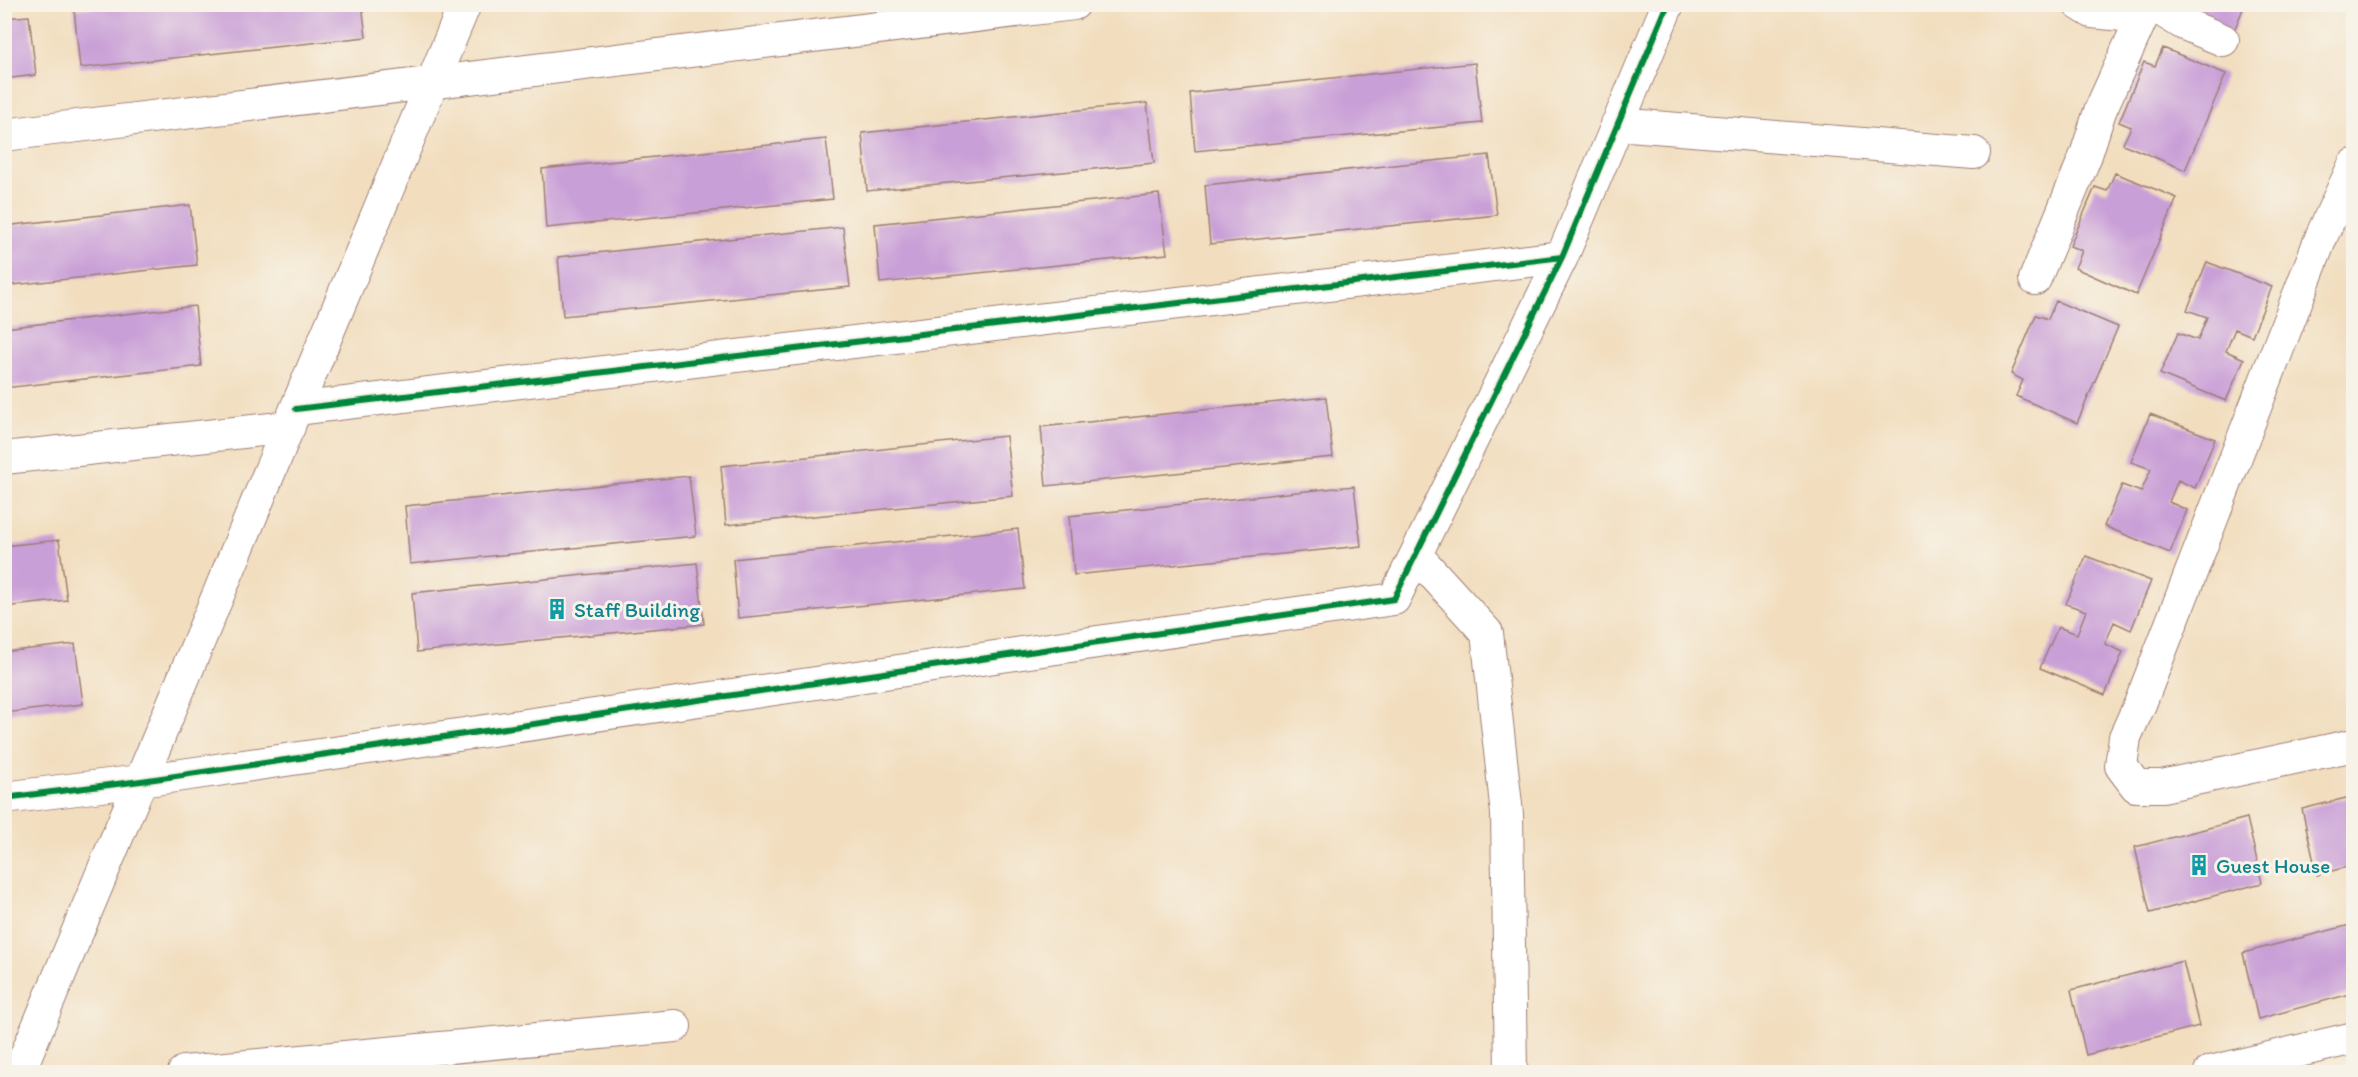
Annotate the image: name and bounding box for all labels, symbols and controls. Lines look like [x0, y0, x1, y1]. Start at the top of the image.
building icon: Staff Building [545, 597, 569, 621]
place label: Staff Building [574, 597, 700, 622]
building icon: Guest House [2187, 853, 2211, 877]
place label: Guest House [2216, 853, 2330, 878]

